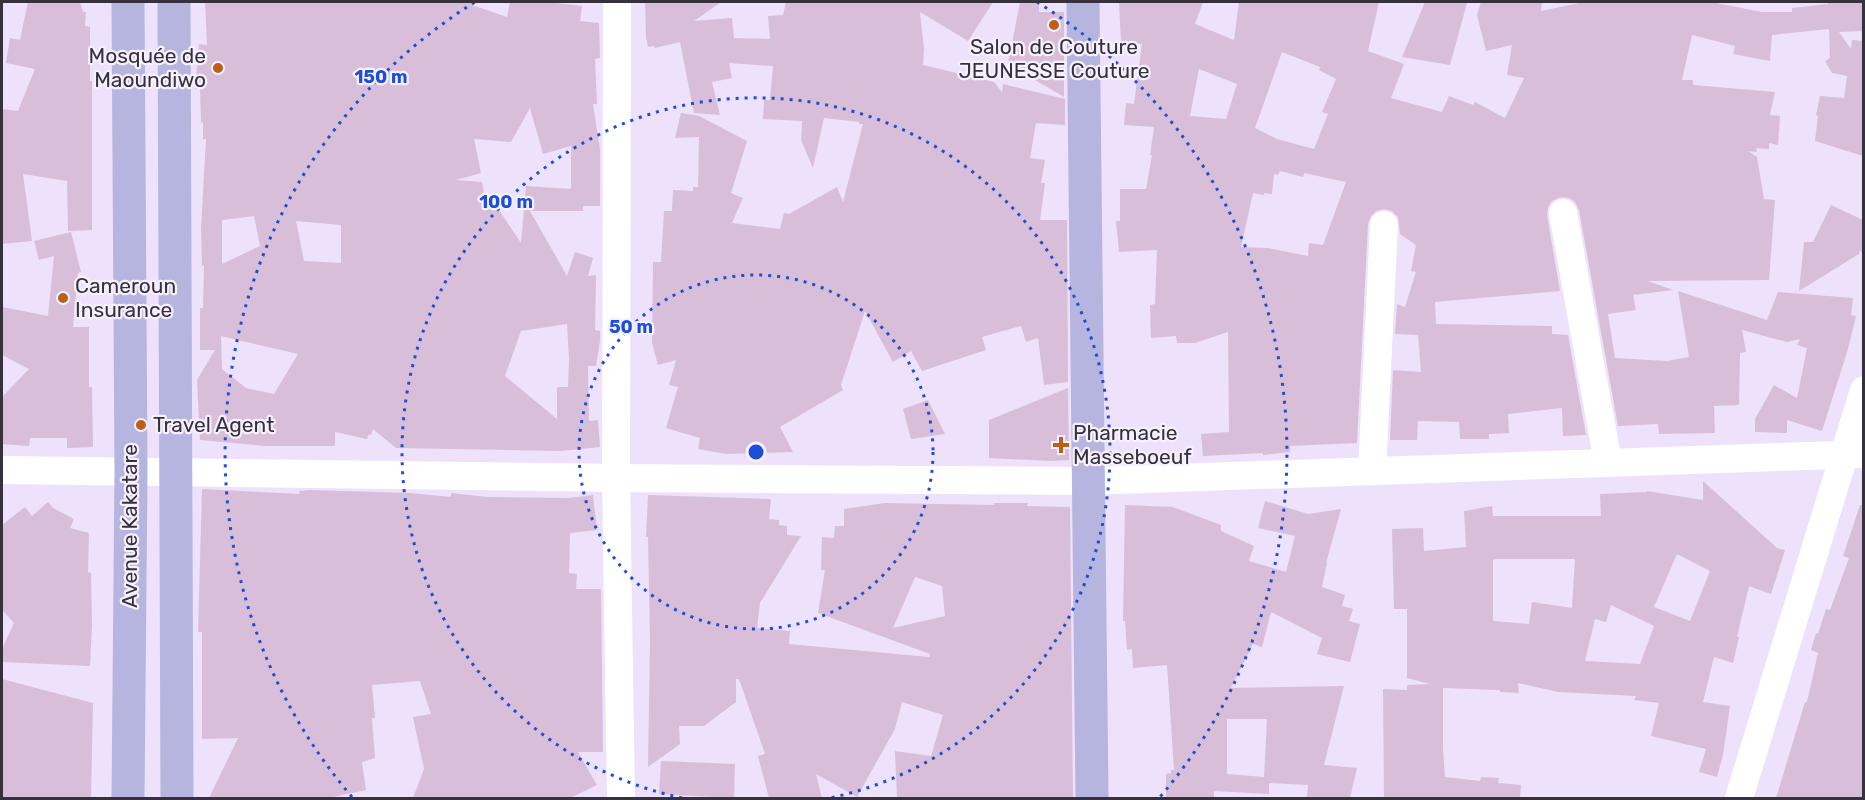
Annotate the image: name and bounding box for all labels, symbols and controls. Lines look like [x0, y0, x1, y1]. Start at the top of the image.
marker: Salon de Couture JEUNESSE Couture [1047, 18, 1061, 32]
place label: Salon de Couture JEUNESSE Couture [958, 34, 1150, 83]
place label: Mosquée de Maoundiwo [88, 43, 206, 92]
marker: Mosquée de Maoundiwo [211, 61, 225, 75]
text: 150 m [354, 66, 408, 88]
text: 100 m [479, 191, 533, 213]
place label: Cameroun Insurance [75, 273, 176, 322]
marker: Cameroun Insurance [56, 291, 70, 305]
text: 50 m [609, 316, 653, 338]
place label: Travel Agent [153, 412, 274, 437]
marker: Travel Agent [134, 418, 148, 432]
place label: Pharmacie Masseboeuf [1073, 420, 1191, 469]
marker: Pharmacie Masseboeuf [1054, 438, 1068, 452]
centre of rings [746, 442, 766, 462]
street label: Avenue Kakatare [117, 444, 142, 608]

